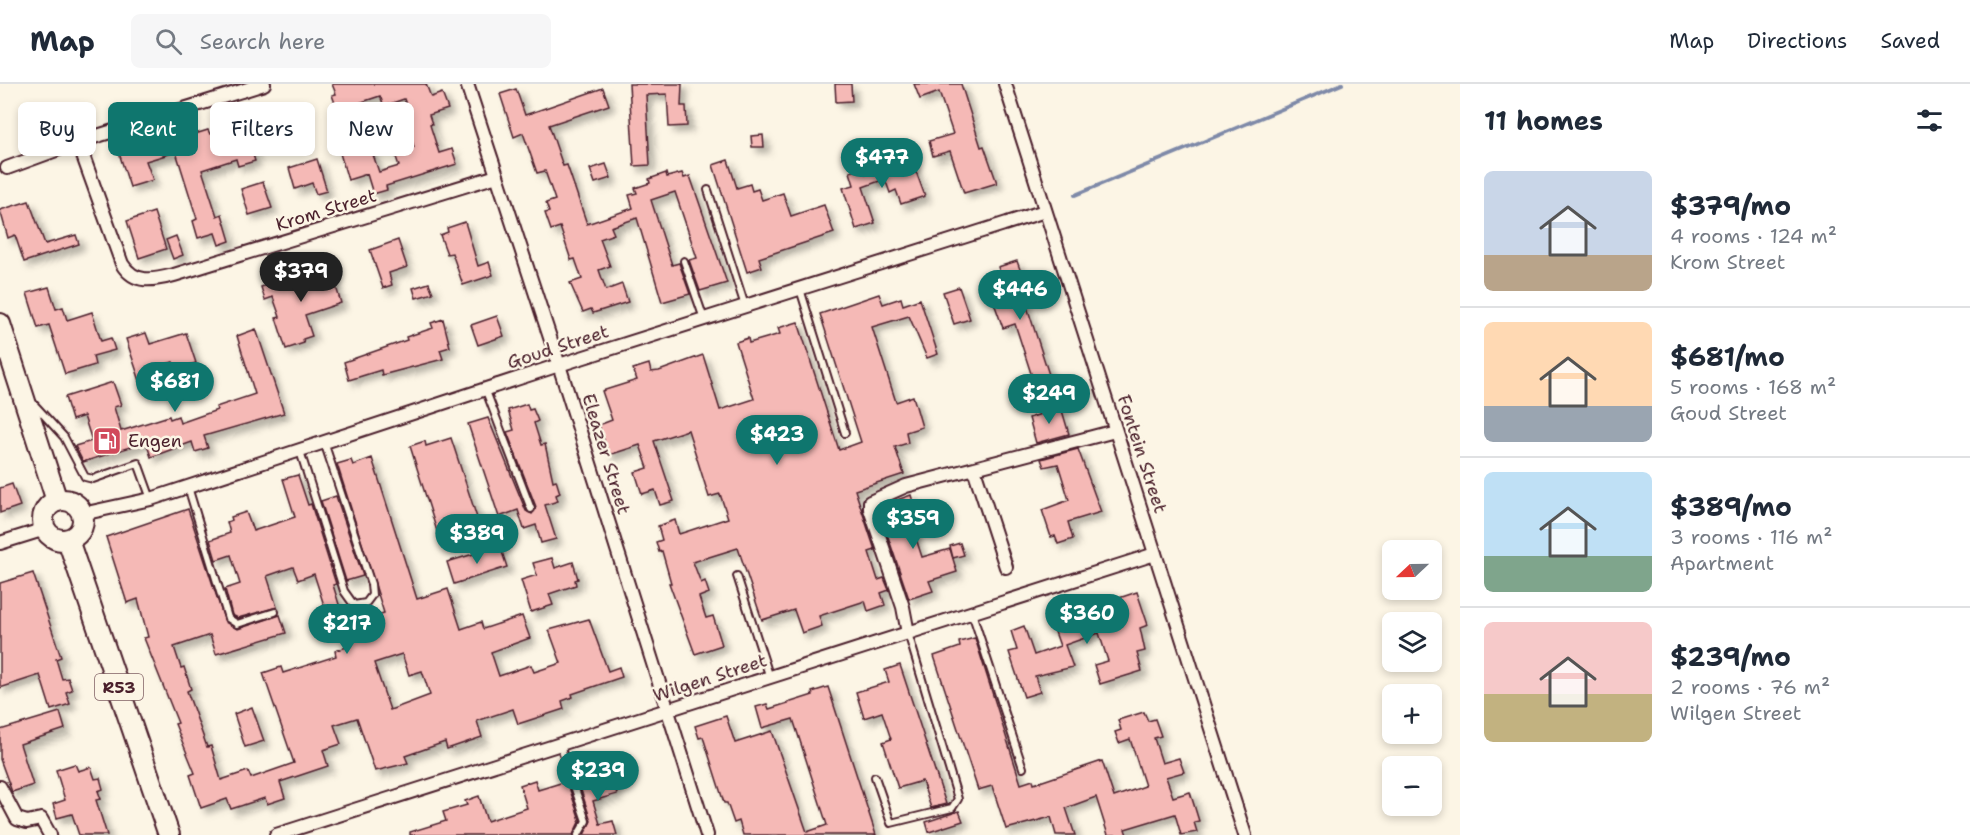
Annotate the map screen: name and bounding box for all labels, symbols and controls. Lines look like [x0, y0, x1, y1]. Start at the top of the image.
search box [131, 14, 551, 68]
text: Map [30, 22, 95, 60]
icon: search [152, 25, 185, 58]
text: Search here [200, 27, 325, 56]
text: Map [1669, 27, 1714, 55]
text: Directions [1747, 27, 1847, 55]
text: Saved [1880, 27, 1940, 55]
chip: Buy [18, 102, 96, 156]
chip: Rent [108, 102, 198, 156]
chip: Filters [210, 102, 315, 156]
chip: New [327, 102, 414, 156]
text: 11 homes [1484, 103, 1603, 138]
icon: filters [1913, 104, 1946, 137]
pin: $477 [846, 138, 918, 189]
text: $477 [855, 144, 909, 170]
street label: Krom Street [273, 183, 379, 237]
text: $379/mo [1670, 188, 1791, 223]
icon: home [1532, 195, 1604, 267]
text: 4 rooms · 124 m² [1670, 223, 1837, 249]
text: Krom Street [1670, 249, 1786, 275]
pin: $379 [265, 252, 337, 303]
text: $379 [274, 258, 328, 284]
pin: $446 [984, 270, 1056, 321]
text: $446 [992, 276, 1048, 302]
street label: Goud Street [504, 319, 612, 375]
text: $681/mo [1670, 339, 1785, 374]
icon: home [1532, 346, 1604, 418]
pin: $681 [139, 362, 211, 413]
text: $681 [150, 368, 200, 394]
pin: $249 [1013, 374, 1085, 425]
text: 5 rooms · 168 m² [1670, 374, 1836, 400]
text: $249 [1022, 380, 1076, 406]
street label: Eleazer Street [576, 391, 636, 517]
street label: Fontein Street [1112, 392, 1172, 516]
text: Goud Street [1670, 400, 1787, 426]
pin: $423 [741, 415, 813, 466]
text: $423 [750, 421, 804, 447]
fuel station icon: Engen [91, 425, 123, 457]
place label: Engen [128, 429, 182, 453]
text: $389/mo [1670, 489, 1792, 524]
icon: home [1532, 496, 1604, 568]
pin: $359 [877, 499, 949, 550]
text: $359 [886, 505, 940, 531]
pin: $389 [441, 514, 513, 565]
text: $389 [449, 520, 505, 546]
text: 3 rooms · 116 m² [1670, 524, 1832, 550]
north arrow [1382, 540, 1442, 600]
map controls [1382, 540, 1442, 816]
text: Apartment [1670, 550, 1774, 576]
pin: $360 [1051, 594, 1123, 645]
text: $360 [1059, 600, 1115, 626]
pin: $217 [311, 604, 383, 655]
text: $217 [322, 610, 372, 636]
button: layers [1382, 612, 1442, 672]
text: $239/mo [1670, 639, 1791, 674]
icon: home [1532, 646, 1604, 718]
street label: Wilgen Street [650, 648, 770, 708]
road number: R53 [95, 674, 143, 700]
text: 2 rooms · 76 m² [1670, 674, 1830, 700]
button: + [1382, 684, 1442, 744]
text: Wilgen Street [1670, 700, 1801, 726]
pin: $239 [562, 751, 634, 802]
button: − [1382, 756, 1442, 816]
text: $239 [571, 757, 625, 783]

